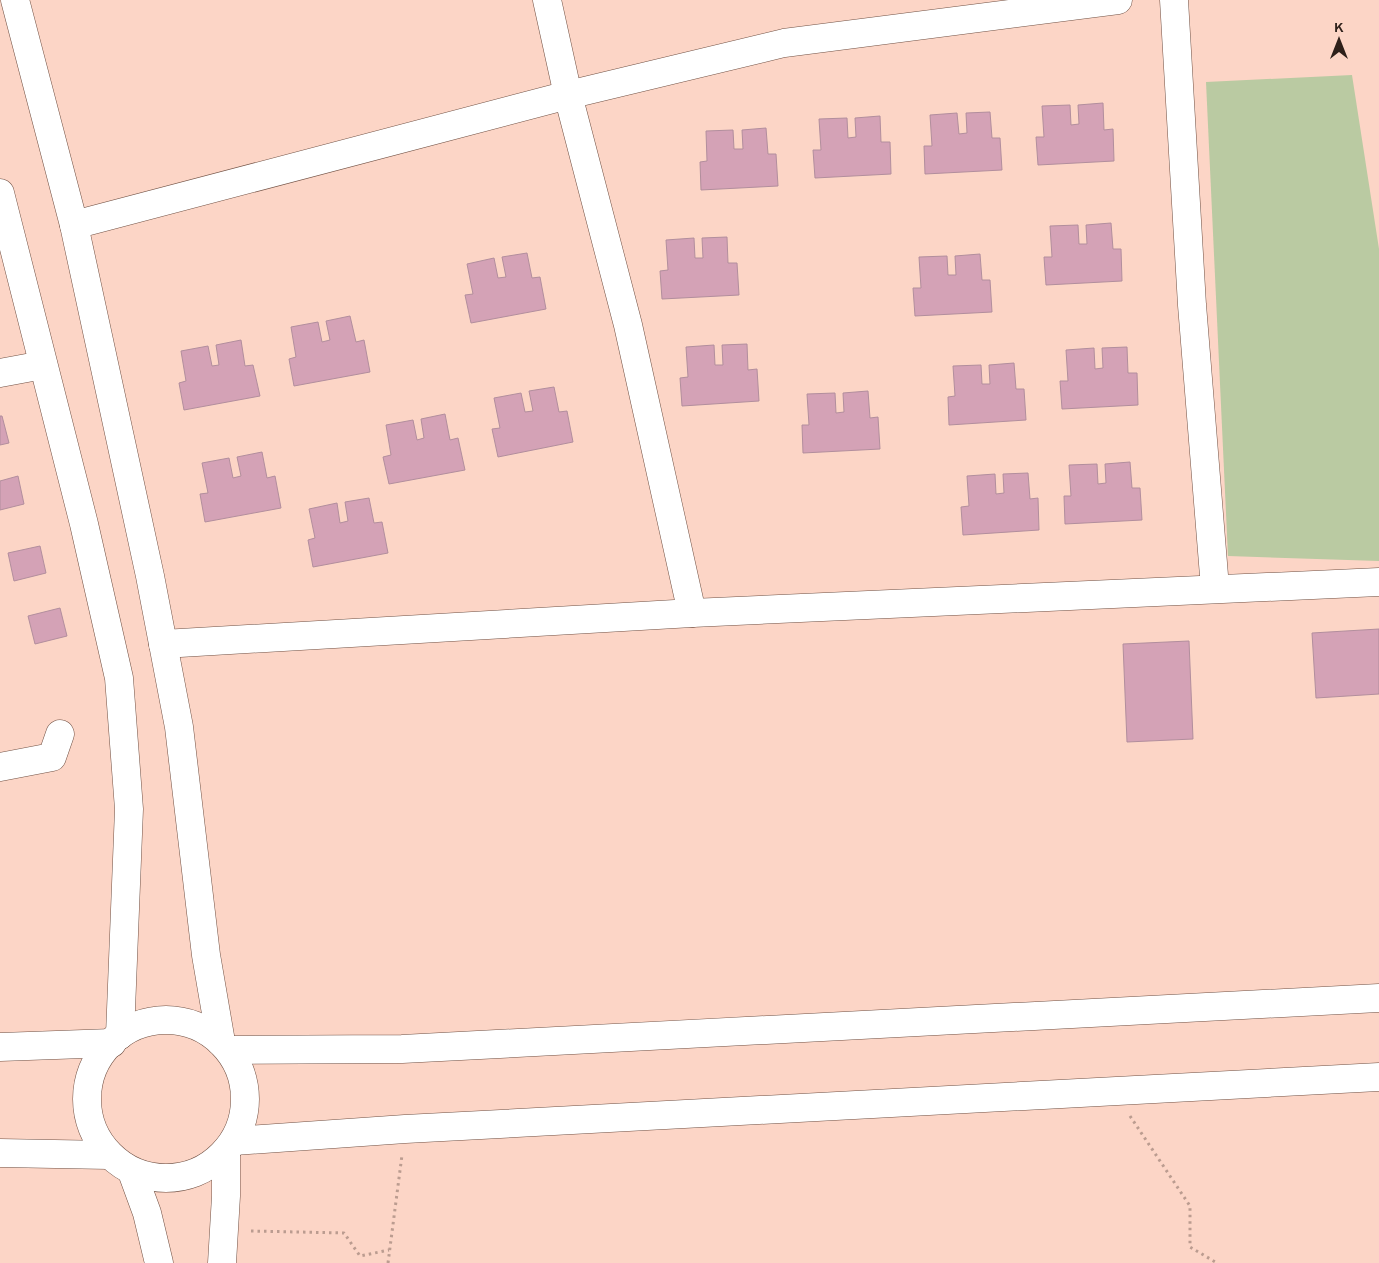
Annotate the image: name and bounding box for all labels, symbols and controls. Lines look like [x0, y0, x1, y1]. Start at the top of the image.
north arrow [1314, 15, 1364, 65]
text: K [1334, 20, 1344, 37]

